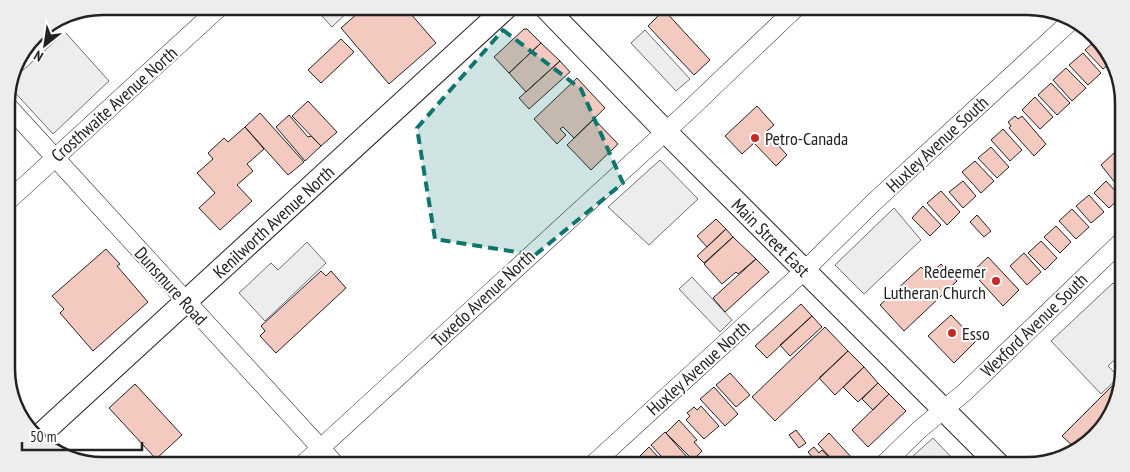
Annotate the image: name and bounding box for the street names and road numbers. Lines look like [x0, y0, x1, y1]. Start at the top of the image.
street label: Crosthwaite Avenue North [46, 41, 182, 167]
street label: Huxley Avenue South [881, 91, 993, 197]
street label: Kenilworth Avenue North [208, 160, 339, 283]
street label: Main Street East [727, 193, 815, 281]
street label: Dunsmure Road [130, 242, 212, 330]
street label: Tuxedo Avenue North [427, 244, 539, 352]
street label: Wexford Avenue South [976, 268, 1092, 382]
street label: Huxley Avenue North [642, 316, 754, 420]

